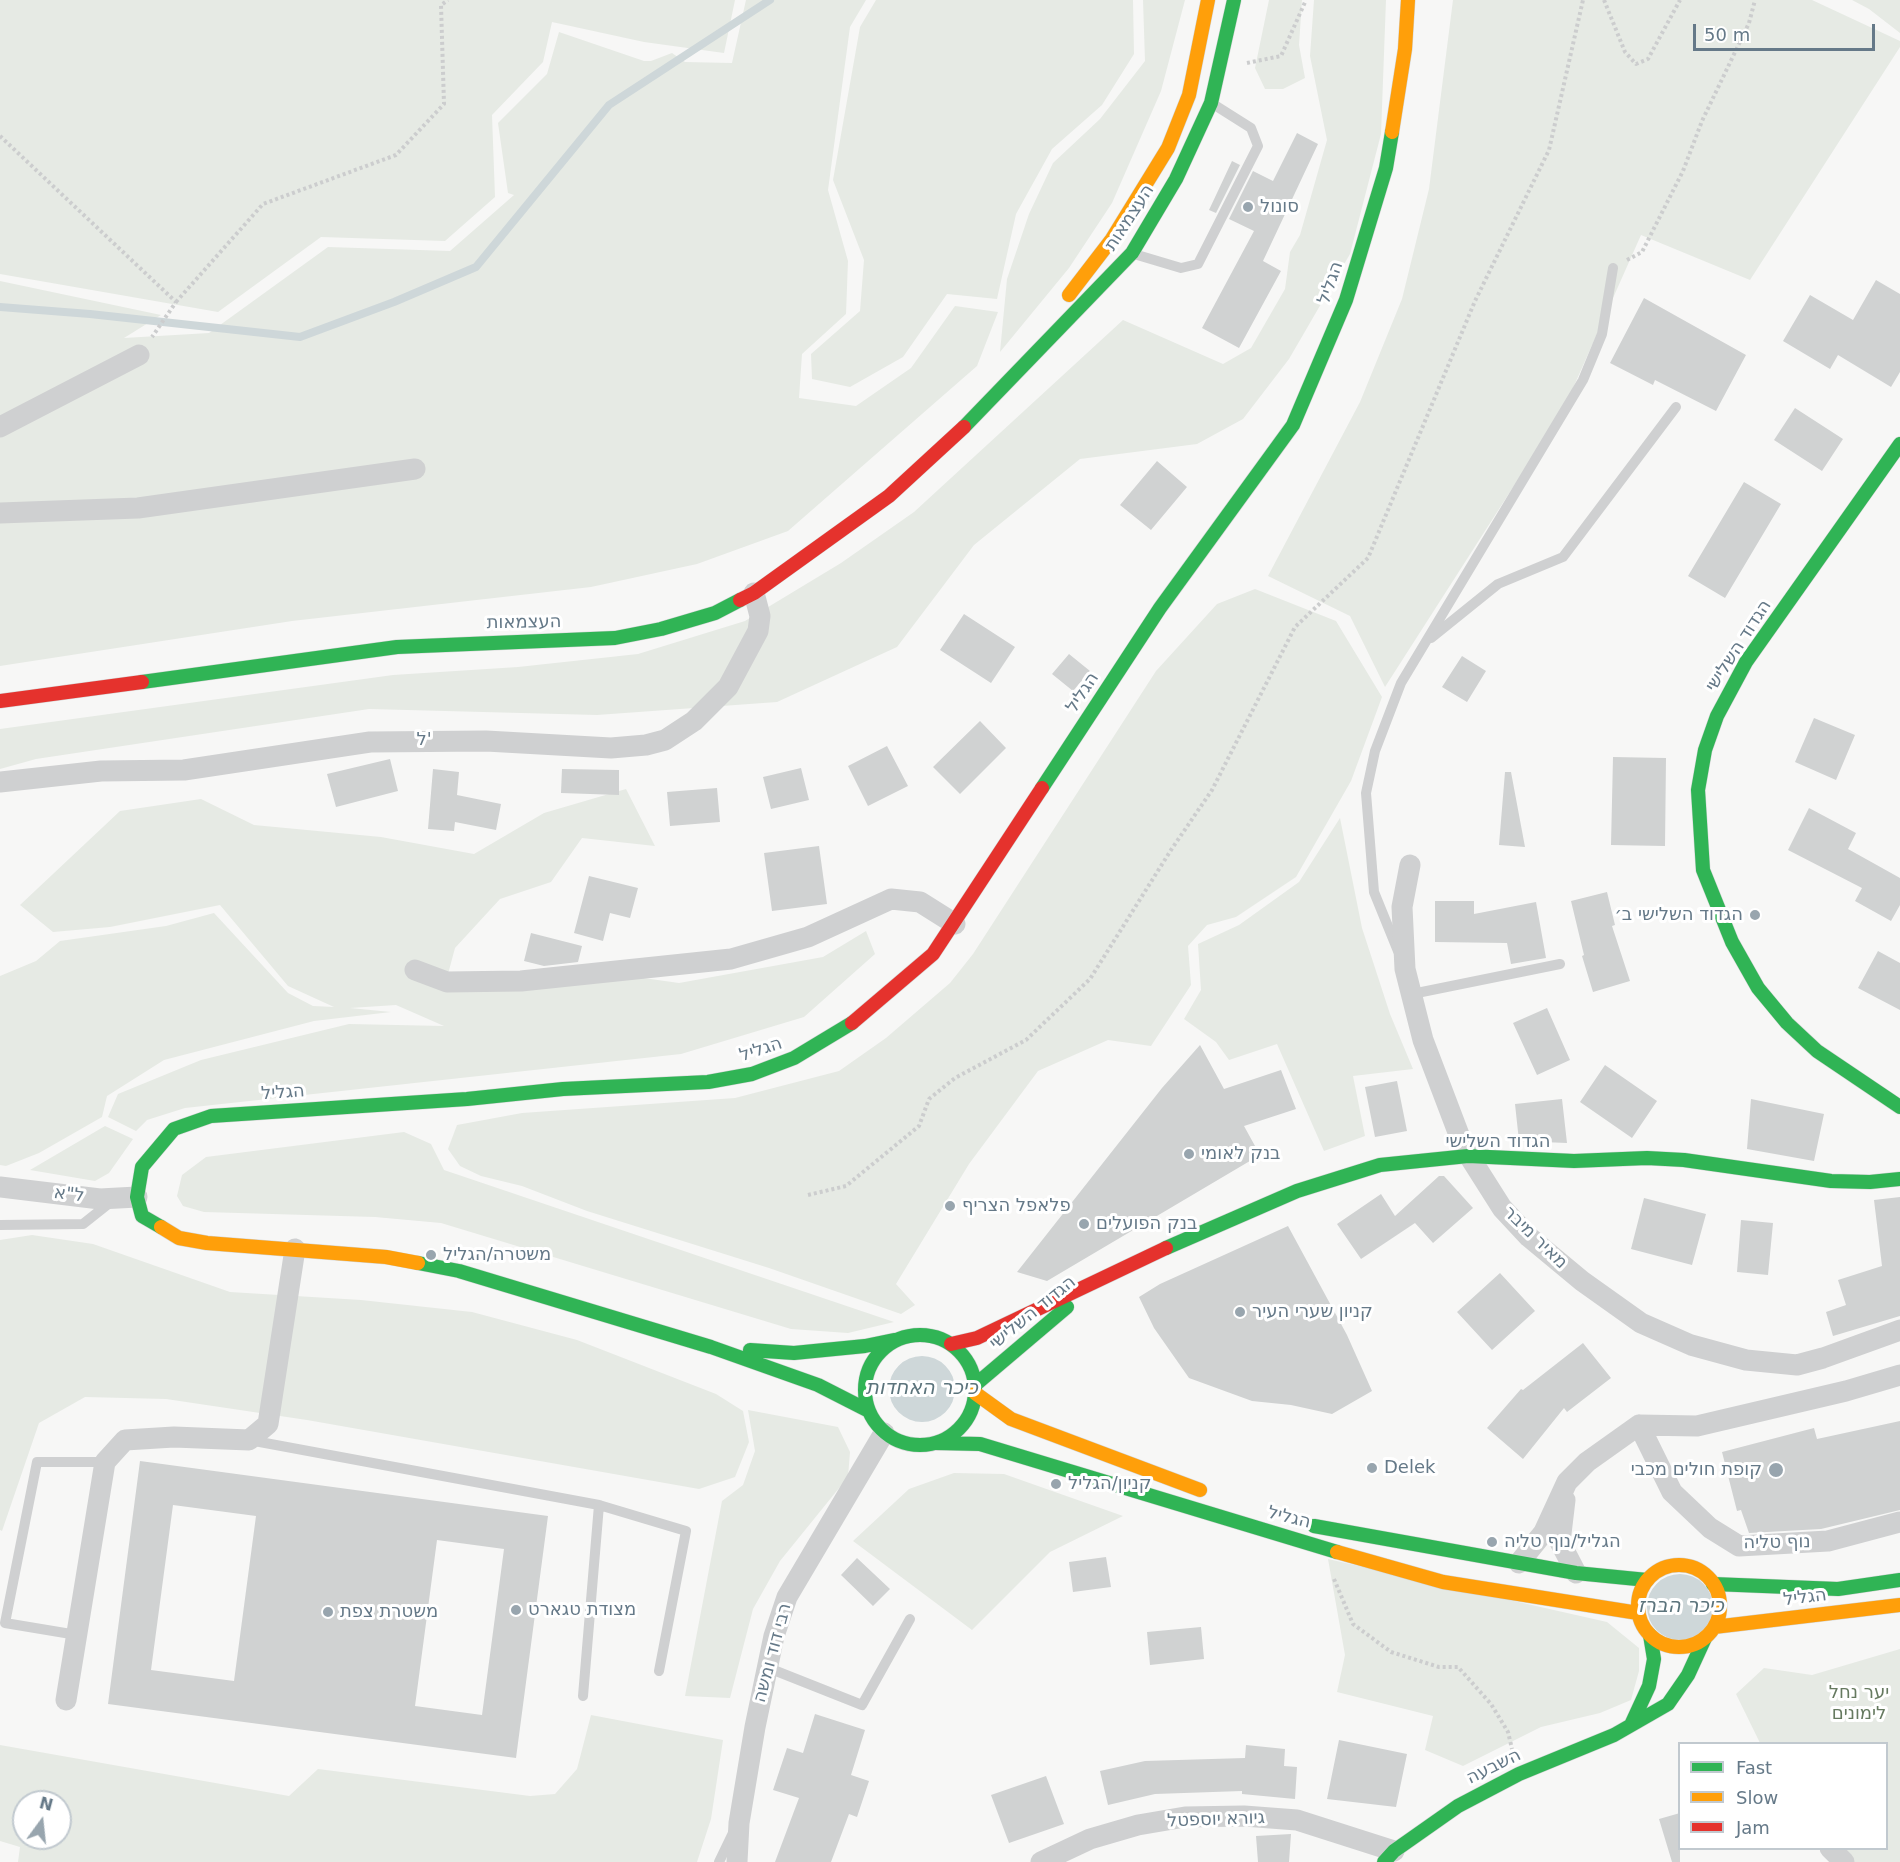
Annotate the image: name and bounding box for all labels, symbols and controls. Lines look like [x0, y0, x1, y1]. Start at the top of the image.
scale bar [1696, 12, 1878, 50]
text: 50 m [1704, 24, 1750, 45]
street label: העצמאות [1101, 181, 1159, 255]
place label: סונול [1260, 196, 1299, 218]
marker: סונול [1241, 200, 1255, 214]
street label: הגליל [1314, 259, 1348, 307]
street label: הגדוד השלישי [1701, 596, 1777, 696]
street label: העצמאות [486, 612, 562, 634]
street label: הגליל [1062, 669, 1104, 717]
street label: ל' [416, 729, 432, 751]
place label: הגדוד השלישי ב׳ [1614, 904, 1743, 926]
marker: הגדוד השלישי ב׳ [1748, 908, 1762, 922]
street label: הגליל [737, 1033, 785, 1067]
street label: הגליל [260, 1081, 306, 1105]
street label: הגדוד השלישי [1445, 1131, 1551, 1153]
place label: בנק לאומי [1201, 1143, 1281, 1165]
marker: בנק לאומי [1182, 1147, 1196, 1161]
street label: ל"א [53, 1182, 85, 1208]
place label: פלאפל הצריף [962, 1195, 1071, 1217]
marker: פלאפל הצריף [943, 1199, 957, 1213]
street label: מאיר מיבר [1498, 1202, 1572, 1274]
place label: בנק הפועלים [1096, 1213, 1197, 1235]
marker: בנק הפועלים [1077, 1217, 1091, 1231]
place label: משטרה/הגליל [443, 1244, 551, 1266]
marker: משטרה/הגליל [424, 1248, 438, 1262]
street label: הגדוד השלישי [985, 1272, 1081, 1354]
place label: קניון שערי העיר [1252, 1301, 1373, 1323]
marker: קניון שערי העיר [1233, 1305, 1247, 1319]
water label: כיכר האחדות [866, 1377, 978, 1401]
place label: Delek [1384, 1457, 1435, 1479]
place label: קופת חולים מכבי [1631, 1459, 1762, 1481]
marker: Delek [1365, 1461, 1379, 1475]
marker: קופת חולים מכבי [1767, 1461, 1785, 1479]
place label: קניון/הגליל [1068, 1473, 1152, 1495]
marker: קניון/הגליל [1049, 1477, 1063, 1491]
street label: הגליל [1265, 1502, 1313, 1534]
place label: הגליל/נוף טליה [1504, 1531, 1621, 1553]
street label: נוף טליה [1743, 1532, 1811, 1554]
marker: הגליל/נוף טליה [1485, 1535, 1499, 1549]
street label: הגליל [1782, 1585, 1828, 1611]
water label: כיכר הברז [1638, 1595, 1724, 1619]
place label: מצודת טגארט [528, 1599, 636, 1621]
place label: משטרת צפת [340, 1601, 438, 1623]
street label: רבי דוד ומשה [749, 1601, 797, 1705]
marker: מצודת טגארט [509, 1603, 523, 1617]
marker: משטרת צפת [321, 1605, 335, 1619]
park label: יער נחל לימונים [1829, 1682, 1889, 1724]
legend [1678, 1742, 1888, 1850]
street label: השבעה [1463, 1745, 1525, 1789]
text: Fast [1736, 1757, 1772, 1778]
text: Slow [1736, 1787, 1778, 1808]
north arrow [12, 1790, 72, 1850]
text: N [37, 1793, 55, 1815]
street label: גיורא יוספטל [1167, 1807, 1265, 1833]
text: Jam [1736, 1817, 1770, 1838]

